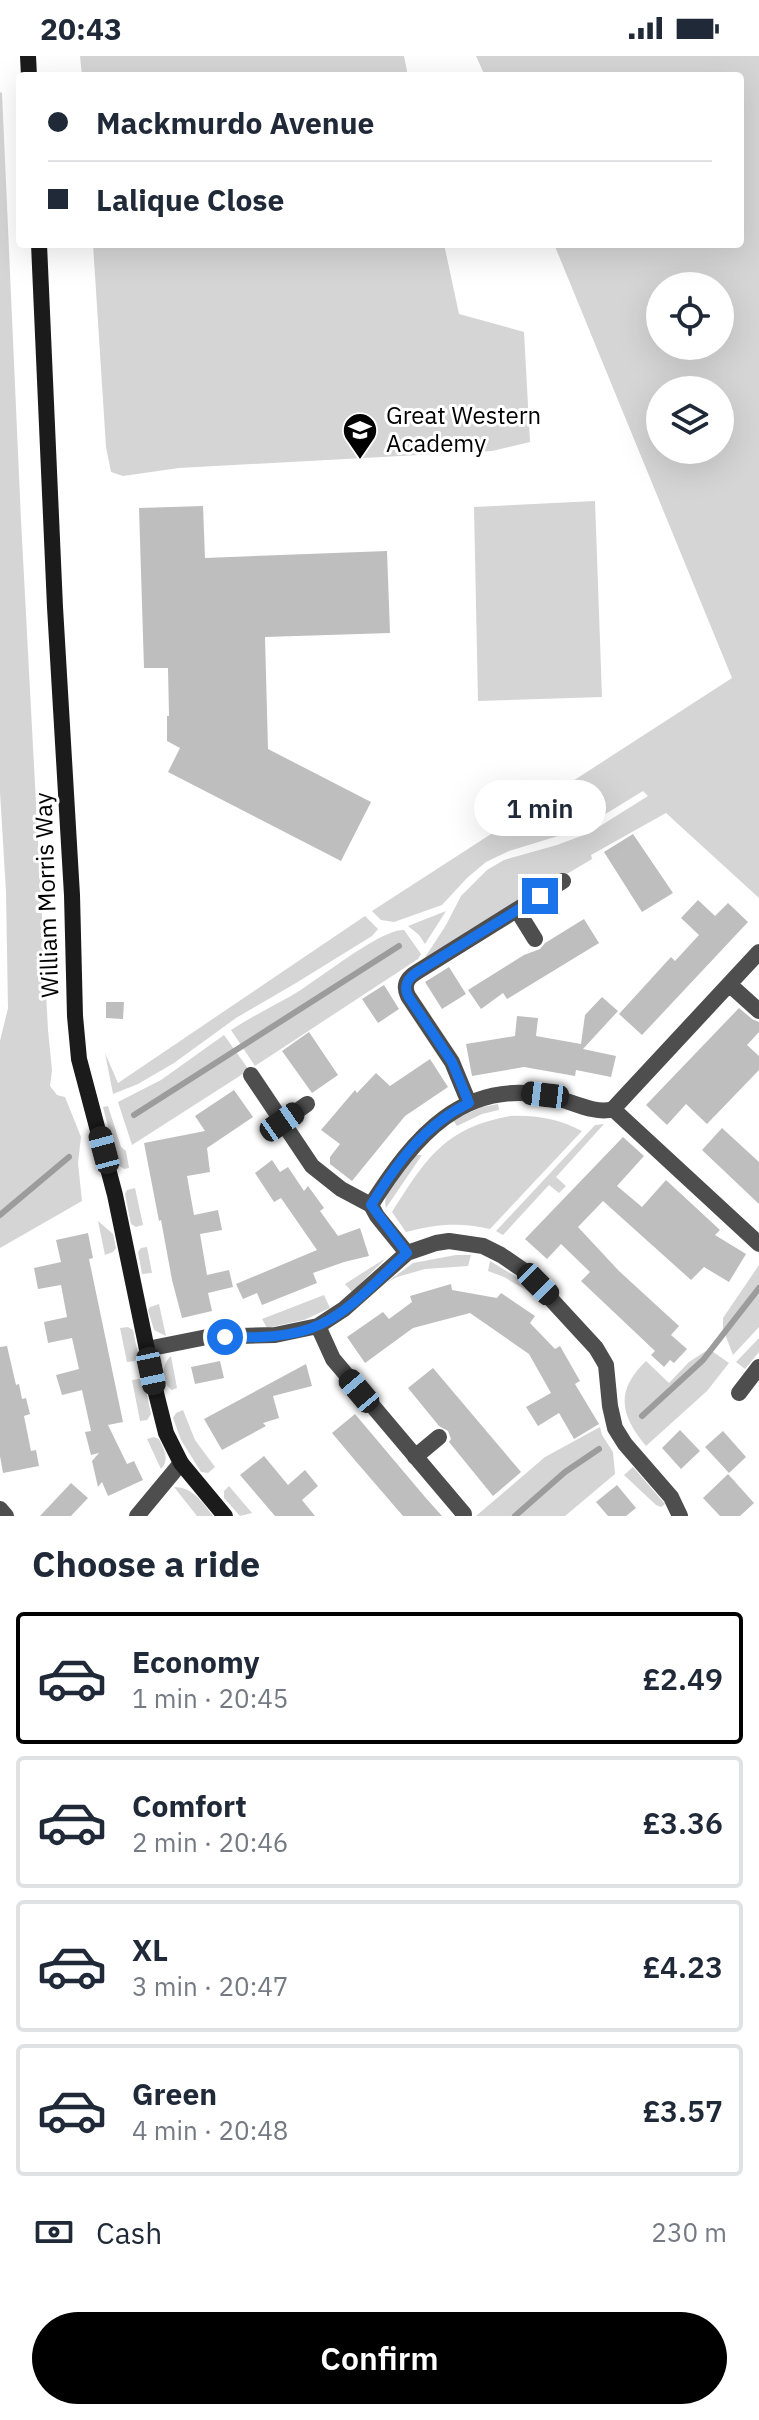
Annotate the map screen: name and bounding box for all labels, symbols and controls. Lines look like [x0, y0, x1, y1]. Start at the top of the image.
text: 20:43 [40, 9, 122, 48]
text: Mackmurdo Avenue [96, 103, 374, 142]
text: Lalique Close [96, 180, 284, 219]
map controls [646, 272, 734, 464]
button: locate [646, 272, 734, 360]
button: layers [646, 376, 734, 464]
place label: Great Western Academy [386, 399, 541, 459]
school or university icon: Great Western Academy [341, 411, 379, 461]
callout: 1 min [474, 780, 606, 836]
text: 1 min [506, 791, 574, 825]
street label: William Morris Way [26, 792, 66, 998]
route end [522, 878, 558, 914]
car [520, 1080, 570, 1110]
car [255, 1098, 309, 1146]
car [86, 1124, 122, 1176]
car [513, 1259, 563, 1309]
route start [207, 1319, 243, 1355]
car [134, 1345, 168, 1397]
car [334, 1365, 384, 1417]
text: Choose a ride [32, 1540, 260, 1587]
icon: car [36, 1642, 108, 1714]
text: Economy [132, 1642, 260, 1681]
text: £2.49 [642, 1659, 723, 1698]
text: 1 min · 20:45 [132, 1681, 288, 1715]
icon: car [36, 1786, 108, 1858]
text: Comfort [132, 1786, 247, 1825]
text: £3.36 [642, 1803, 723, 1842]
text: 2 min · 20:46 [132, 1825, 288, 1859]
icon: car [36, 1930, 108, 2002]
text: XL [132, 1930, 168, 1969]
text: £4.23 [642, 1947, 723, 1986]
text: 3 min · 20:47 [132, 1969, 288, 2003]
icon: car [36, 2074, 108, 2146]
text: Green [132, 2074, 217, 2113]
text: £3.57 [642, 2091, 723, 2130]
text: 4 min · 20:48 [132, 2113, 288, 2147]
icon: cash [32, 2210, 76, 2254]
text: Cash [96, 2213, 162, 2252]
text: 230 m [651, 2215, 727, 2249]
button: Confirm [32, 2312, 727, 2404]

